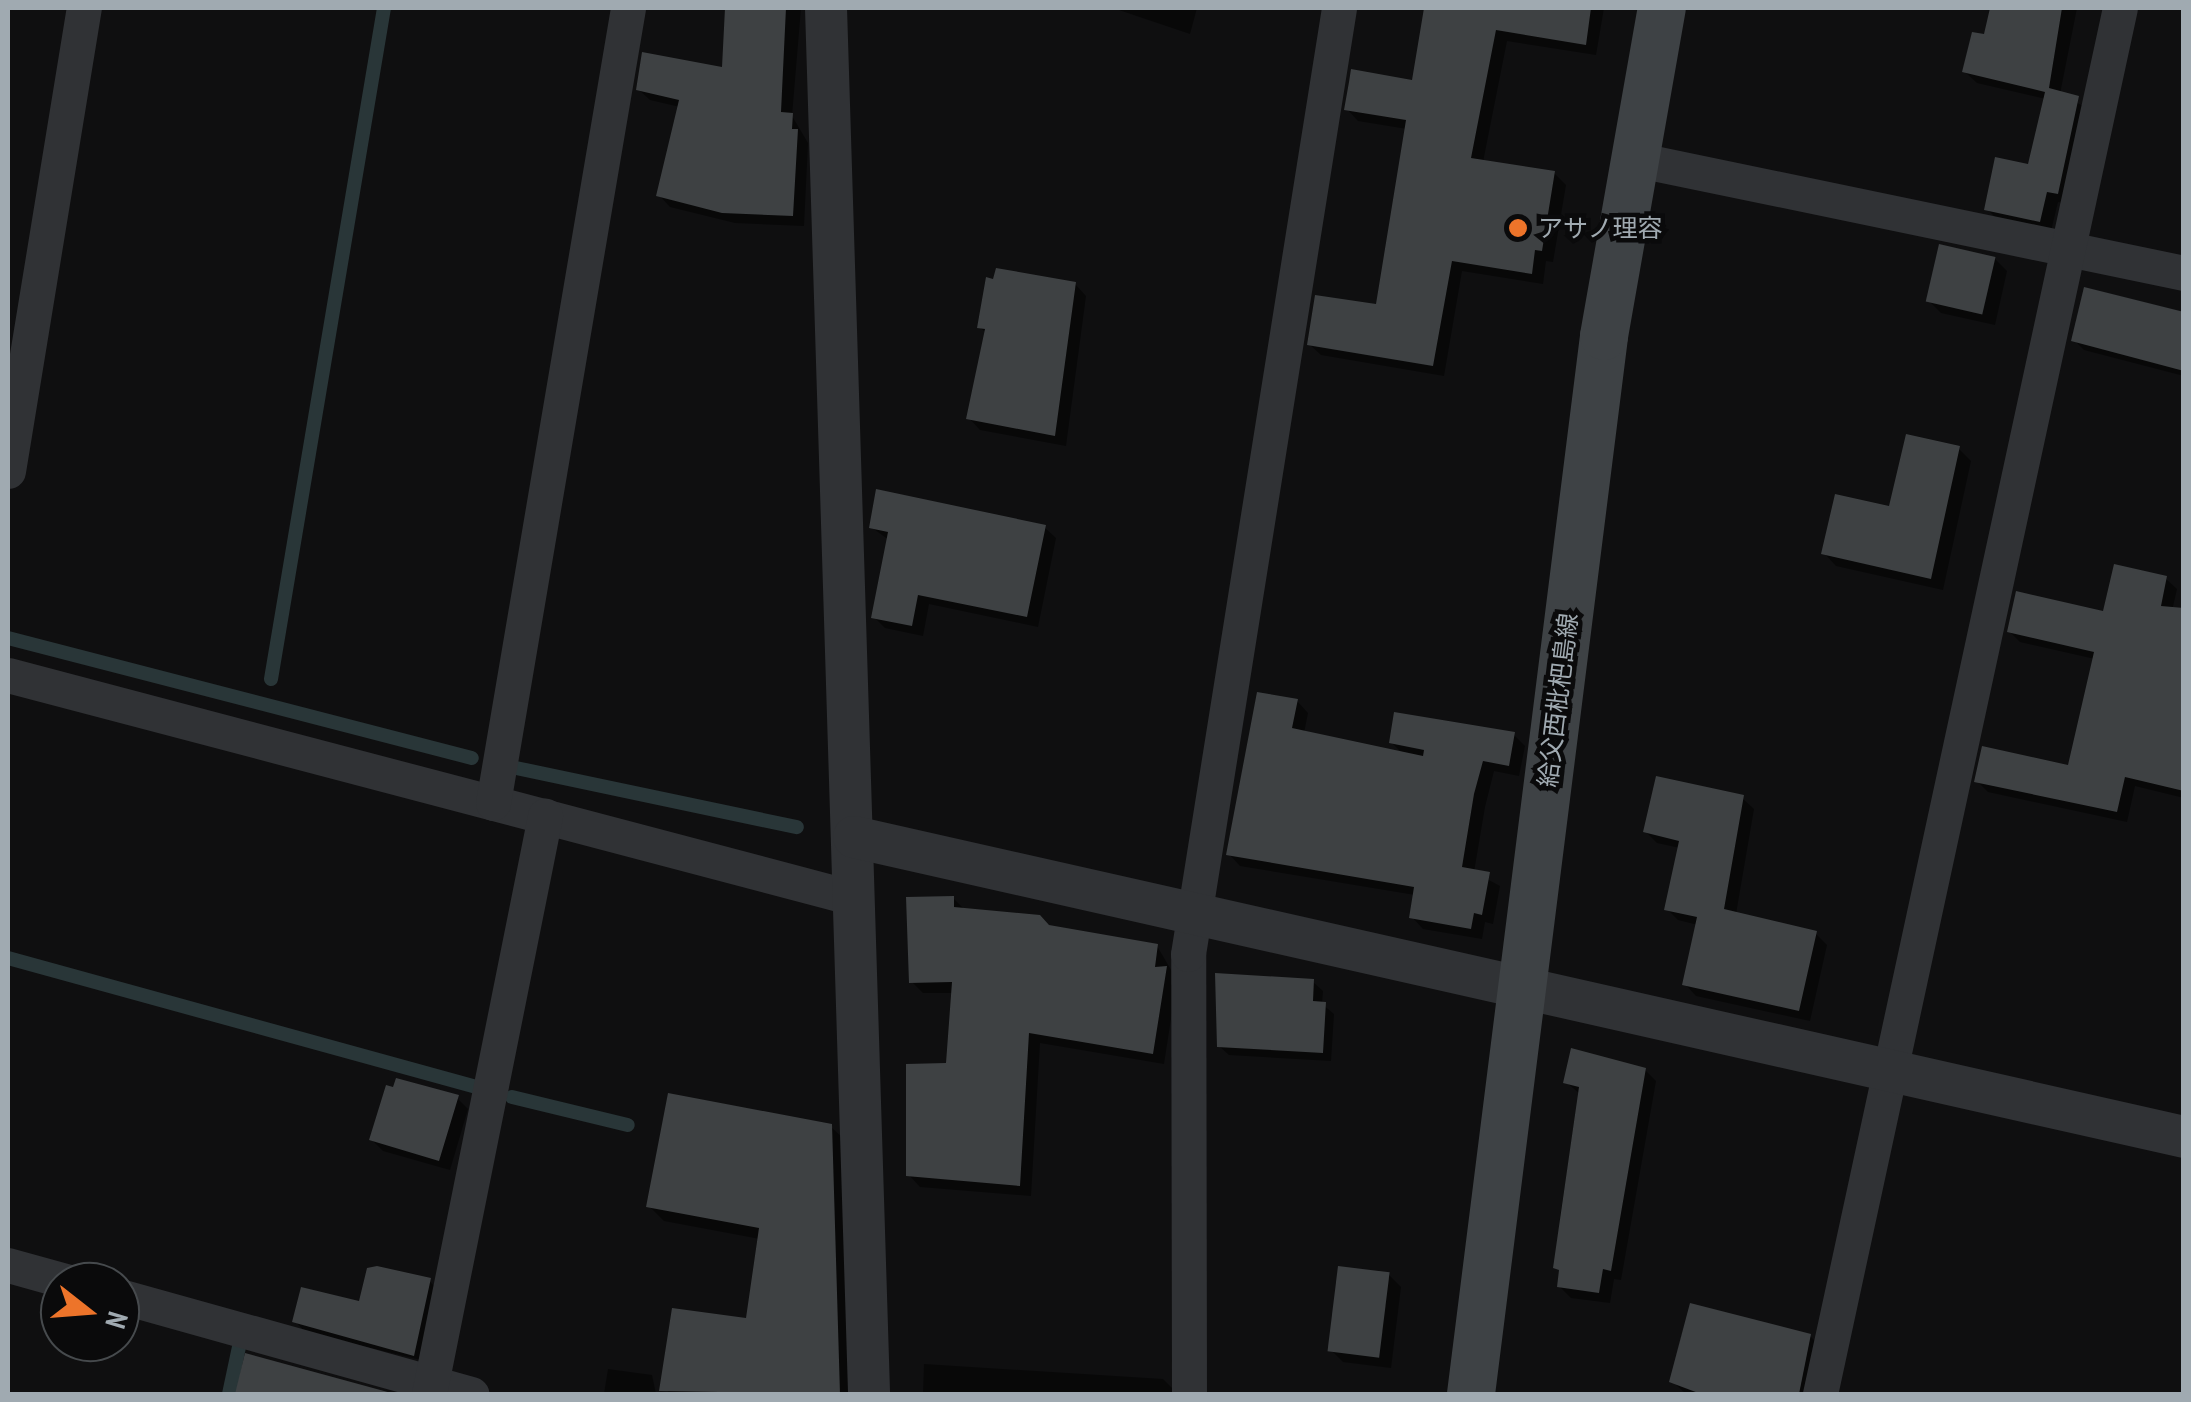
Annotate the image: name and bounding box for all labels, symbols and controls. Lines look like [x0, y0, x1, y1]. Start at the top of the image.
place label: アサノ理容 [1538, 213, 1663, 243]
marker: アサノ理容 [1507, 217, 1529, 239]
street label: 給父西枇杷島線 [1532, 611, 1584, 789]
north arrow [40, 1262, 140, 1362]
text: N [97, 1308, 137, 1333]

